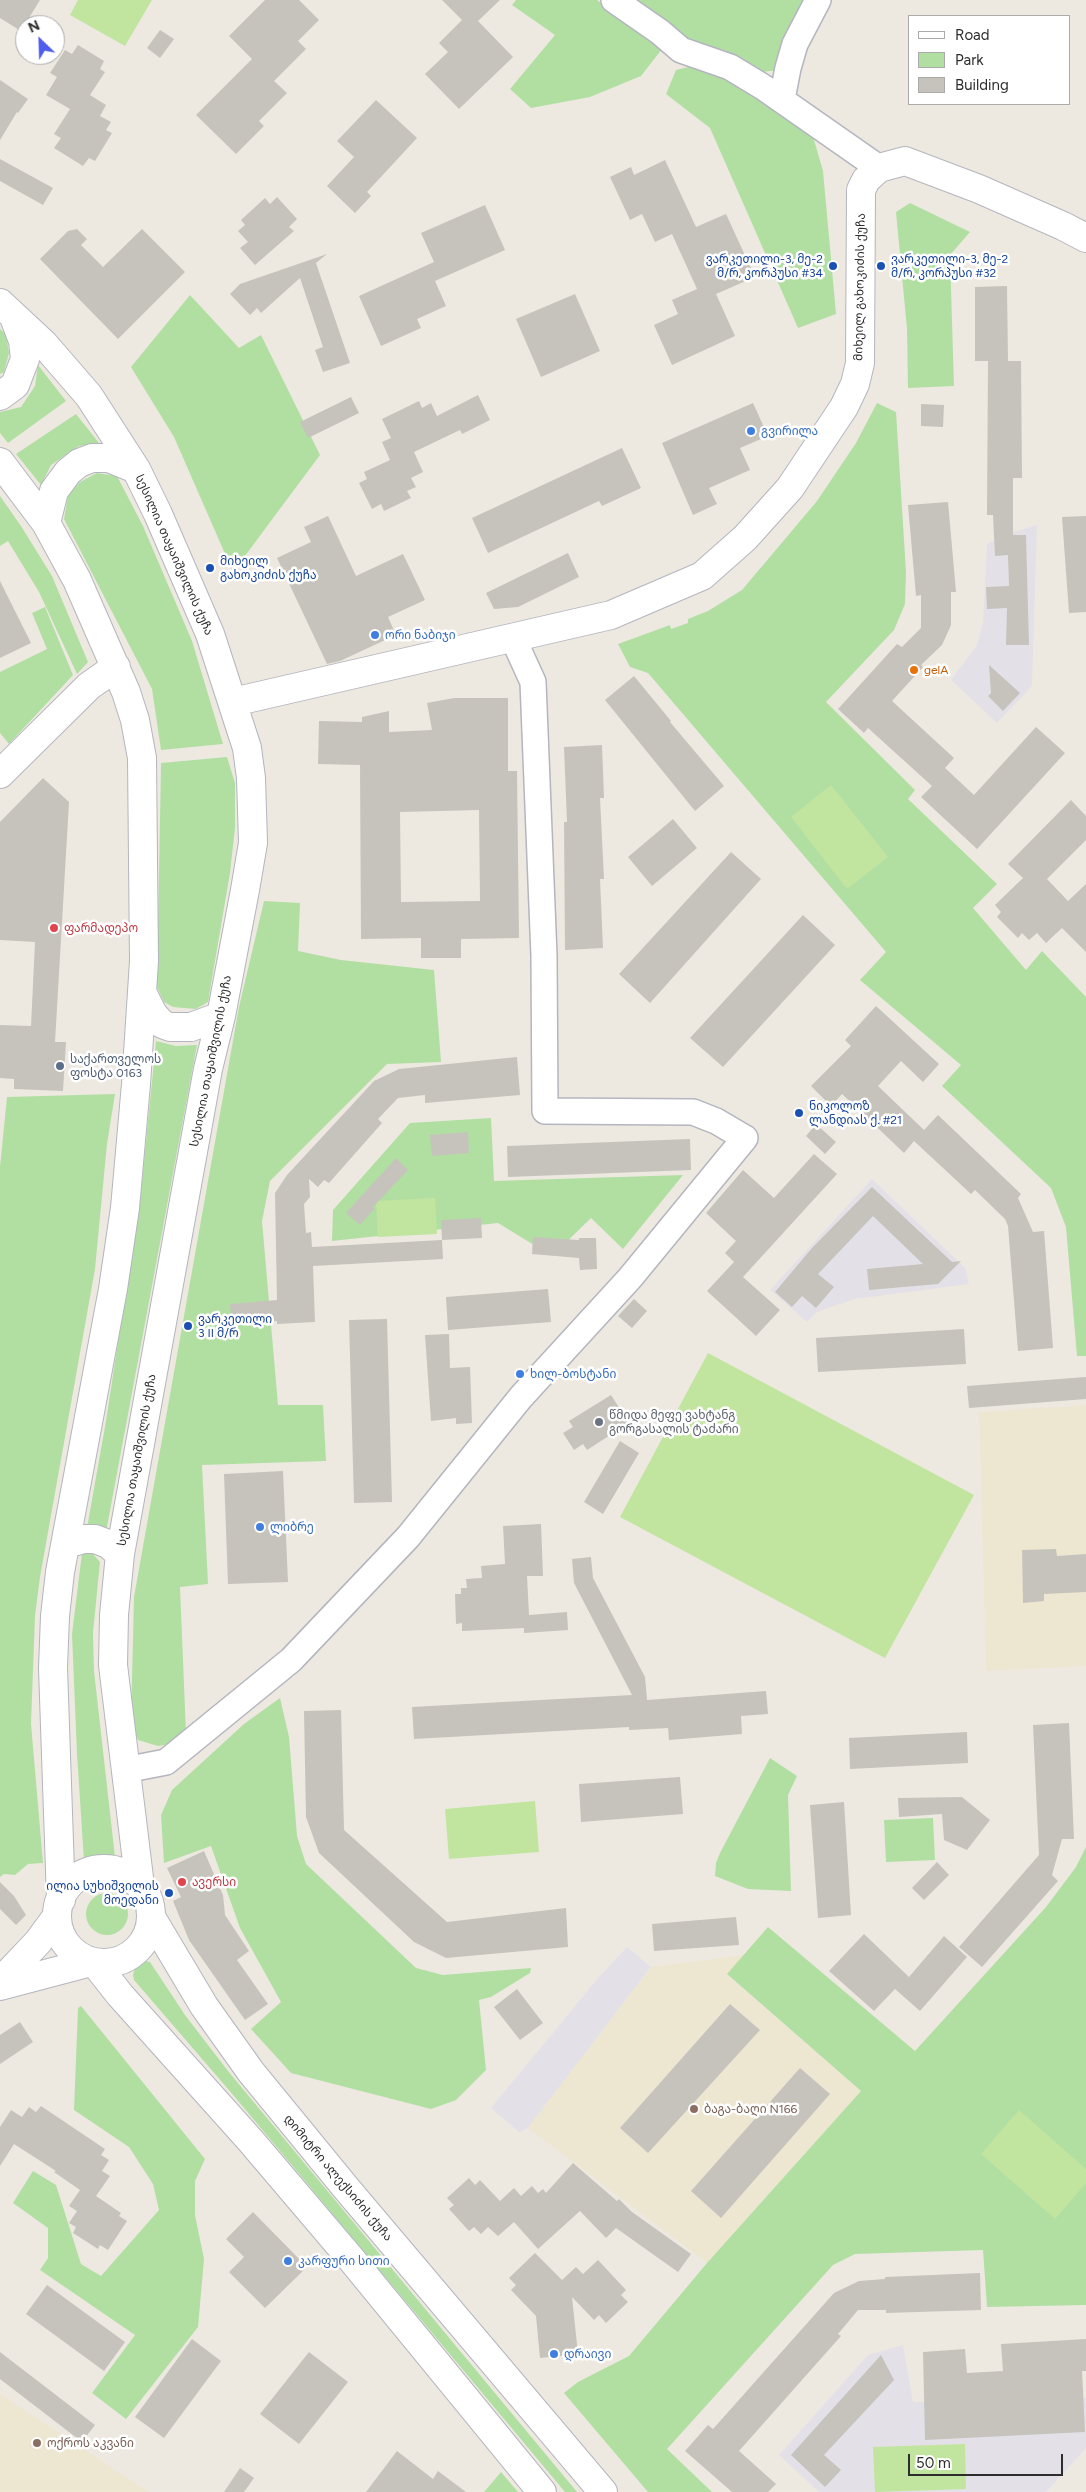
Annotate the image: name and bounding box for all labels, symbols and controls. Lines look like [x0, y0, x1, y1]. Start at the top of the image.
north arrow [15, 15, 65, 65]
legend [908, 15, 1071, 105]
text: N [26, 17, 42, 37]
text: Road [955, 26, 990, 44]
text: Park [955, 51, 984, 69]
text: Building [955, 76, 1009, 94]
street label: მიხეილ გახოკიძის ქუჩა [852, 213, 868, 361]
place label: ვარკეთილი-3, მე-2 მ/რ, კორპუსი #34 [706, 252, 823, 280]
place label: ვარკეთილი-3, მე-2 მ/რ, კორპუსი #32 [891, 252, 1008, 280]
marker: ვარკეთილი-3, მე-2 მ/რ, კორპუსი #34 [827, 260, 839, 272]
marker: ვარკეთილი-3, მე-2 მ/რ, კორპუსი #32 [875, 260, 887, 272]
place label: გვირილა [761, 424, 818, 438]
marker: გვირილა [745, 425, 757, 437]
street label: სესილია თაყაიშვილის ქუჩა [132, 472, 216, 638]
place label: მიხეილ გახოკიძის ქუჩა [220, 554, 316, 582]
marker: მიხეილ გახოკიძის ქუჩა [204, 562, 216, 574]
place label: ორი ნაბიჯი [385, 628, 456, 642]
marker: ორი ნაბიჯი [369, 629, 381, 641]
place label: gelA [924, 663, 948, 677]
marker: gelA [908, 664, 920, 676]
place label: ფარმადეპო [64, 921, 138, 935]
marker: ფარმადეპო [48, 922, 60, 934]
street label: სესილია თაყაიშვილის ქუჩა [187, 974, 235, 1148]
place label: საქართველოს ფოსტა 0163 [70, 1052, 161, 1080]
marker: საქართველოს ფოსტა 0163 [54, 1060, 66, 1072]
place label: ნიკოლოზ ლანდიას ქ. #21 [809, 1099, 902, 1127]
marker: ნიკოლოზ ლანდიას ქ. #21 [793, 1107, 805, 1119]
place label: ვარკეთილი 3 II მ/რ [198, 1312, 272, 1340]
marker: ვარკეთილი 3 II მ/რ [182, 1320, 194, 1332]
place label: ხილ-ბოსტანი [530, 1367, 616, 1381]
marker: ხილ-ბოსტანი [514, 1368, 526, 1380]
street label: სესილია თაყაიშვილის ქუჩა [115, 1373, 159, 1547]
place label: წმიდა მეფე ვახტანგ გორგასალის ტაძარი [609, 1408, 739, 1436]
marker: წმიდა მეფე ვახტანგ გორგასალის ტაძარი [593, 1416, 605, 1428]
place label: ლიბრე [270, 1520, 314, 1534]
marker: ლიბრე [254, 1521, 266, 1533]
place label: ავერსი [192, 1875, 236, 1889]
marker: ავერსი [176, 1876, 188, 1888]
place label: ილია სუხიშვილის მოედანი [46, 1879, 159, 1907]
marker: ილია სუხიშვილის მოედანი [163, 1887, 175, 1899]
place label: ბაგა-ბაღი N166 [704, 2102, 797, 2116]
marker: ბაგა-ბაღი N166 [688, 2103, 700, 2115]
street label: დიმიტრი ალექსიძის ქუჩა [281, 2112, 395, 2244]
place label: კარფური სითი [298, 2254, 390, 2268]
marker: კარფური სითი [282, 2255, 294, 2267]
place label: დრაივი [564, 2347, 611, 2361]
marker: დრაივი [548, 2348, 560, 2360]
place label: ოქროს აკვანი [47, 2436, 134, 2450]
marker: ოქროს აკვანი [31, 2437, 43, 2449]
scale bar [911, 2444, 1066, 2476]
text: 50 m [916, 2454, 951, 2472]

